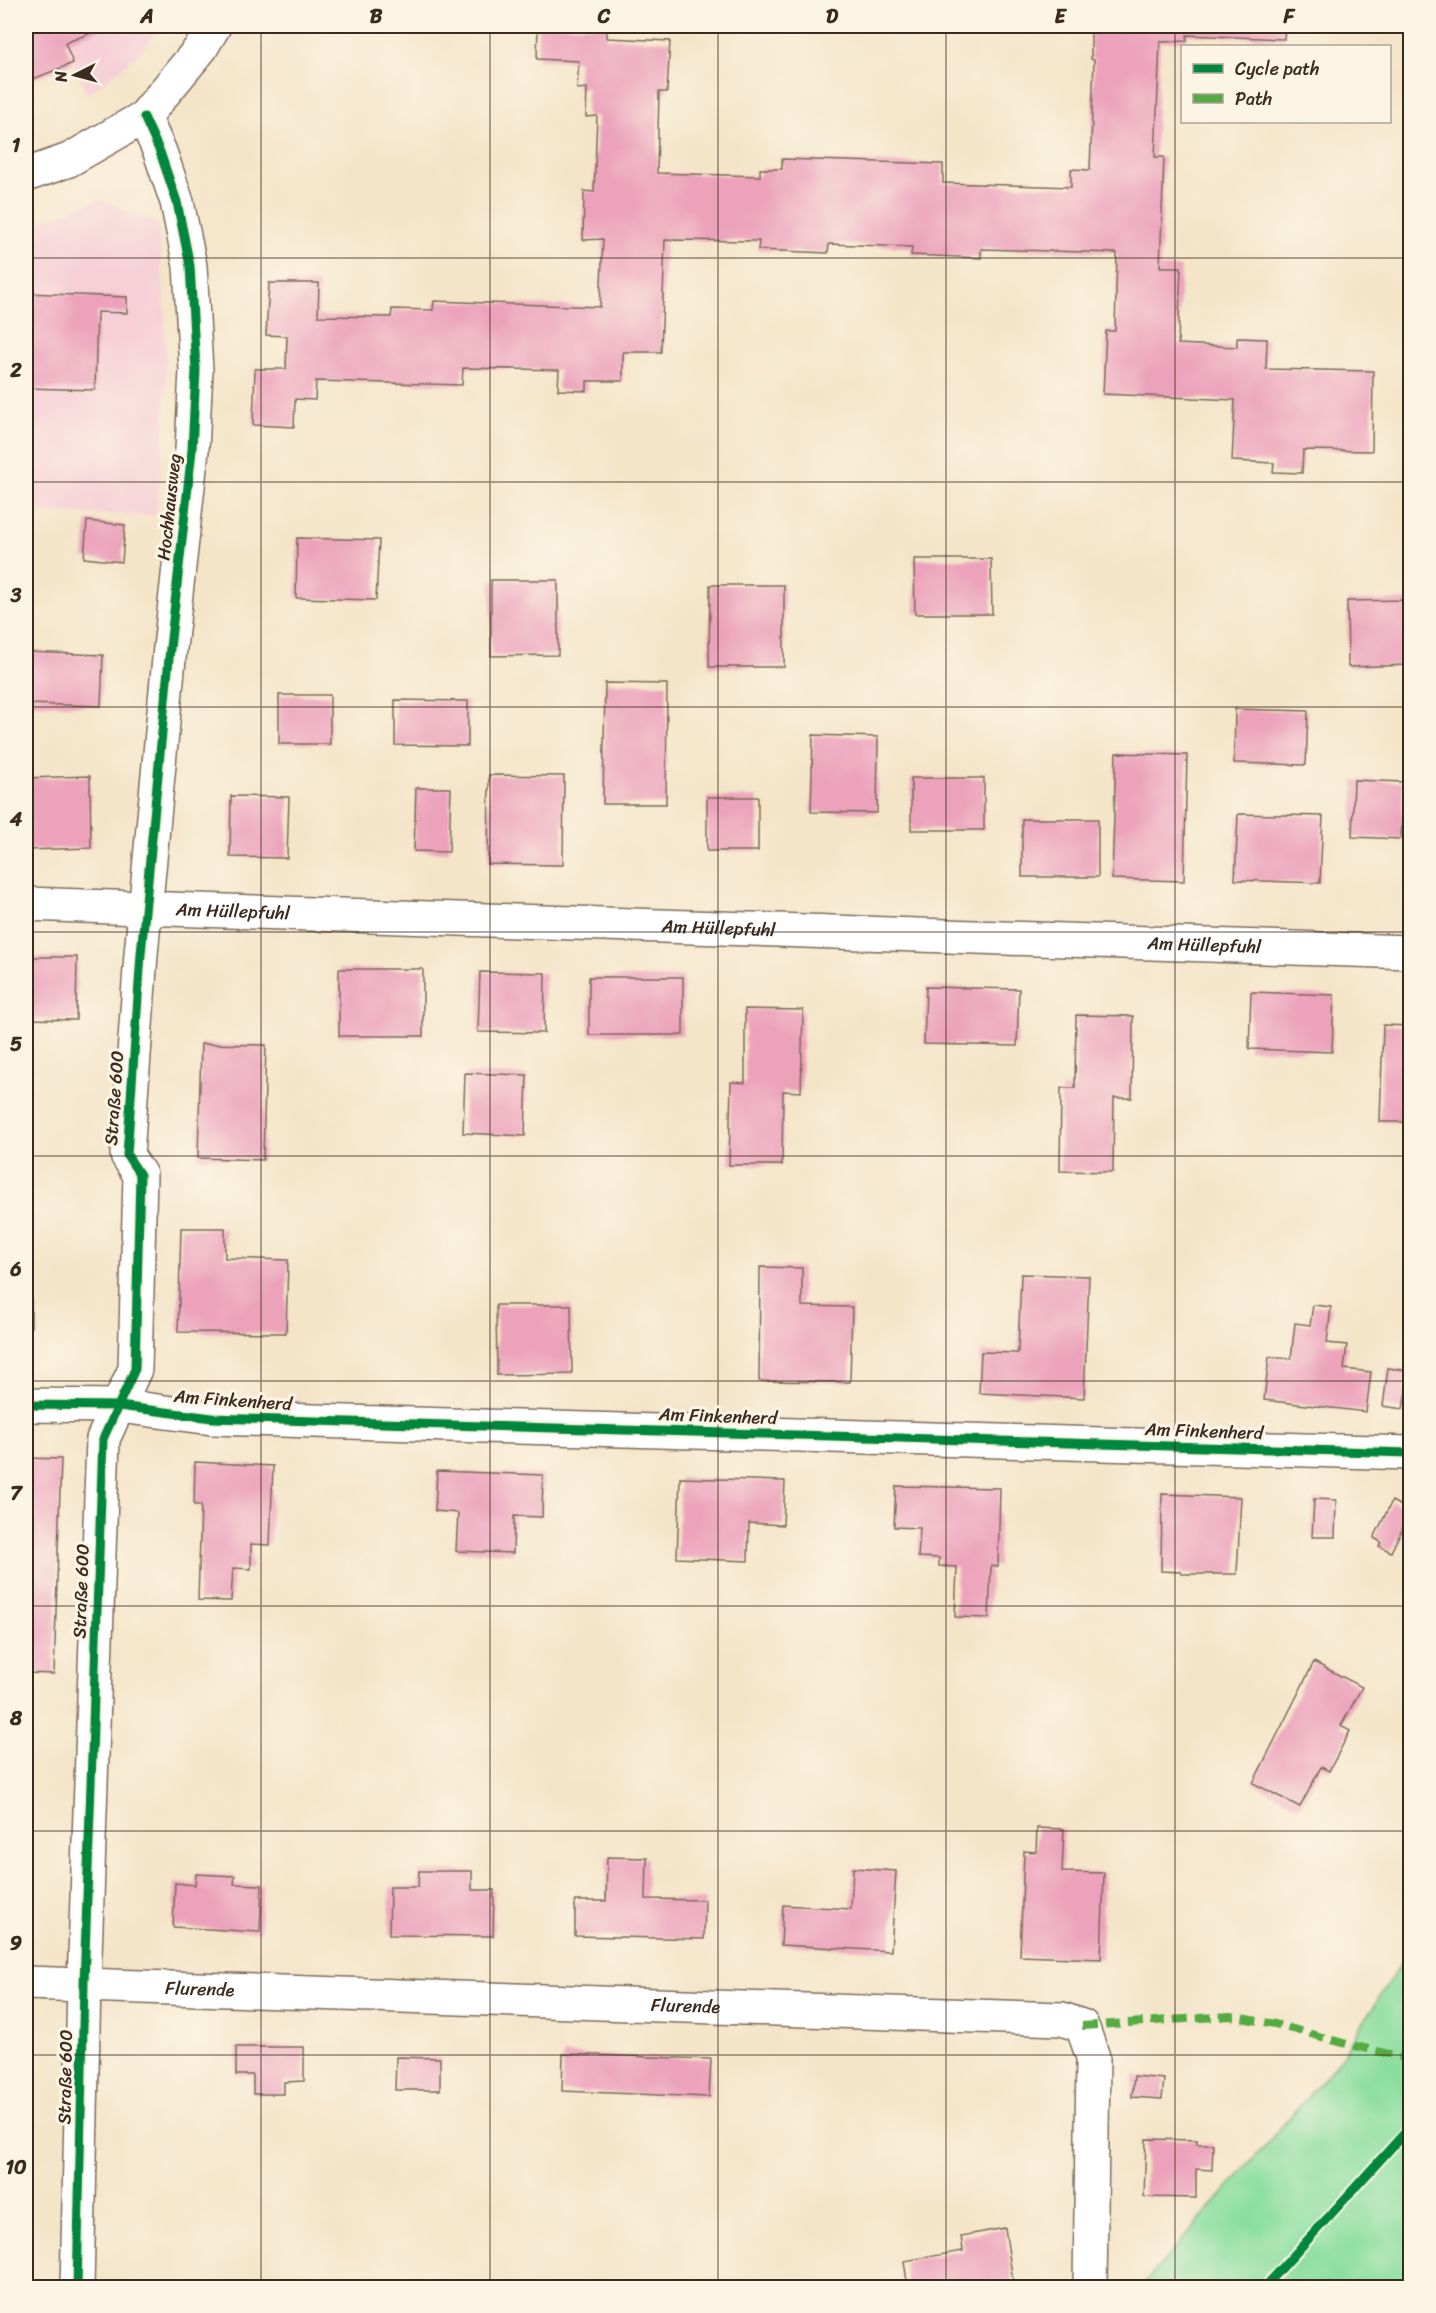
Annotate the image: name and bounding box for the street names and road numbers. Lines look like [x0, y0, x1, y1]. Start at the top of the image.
street label: Hochhausweg [147, 452, 191, 562]
street label: Am Hüllepfuhl [174, 893, 291, 929]
street label: Am Hüllepfuhl [660, 910, 777, 946]
street label: Am Hüllepfuhl [1146, 927, 1263, 963]
street label: Straße 600 [95, 1050, 133, 1146]
street label: Am Finkenherd [172, 1380, 295, 1420]
street label: Am Finkenherd [657, 1398, 779, 1434]
street label: Am Finkenherd [1143, 1413, 1265, 1449]
street label: Straße 600 [63, 1543, 99, 1639]
street label: Flurende [165, 1972, 235, 2006]
street label: Flurende [650, 1989, 721, 2023]
street label: Straße 600 [48, 2029, 82, 2125]

